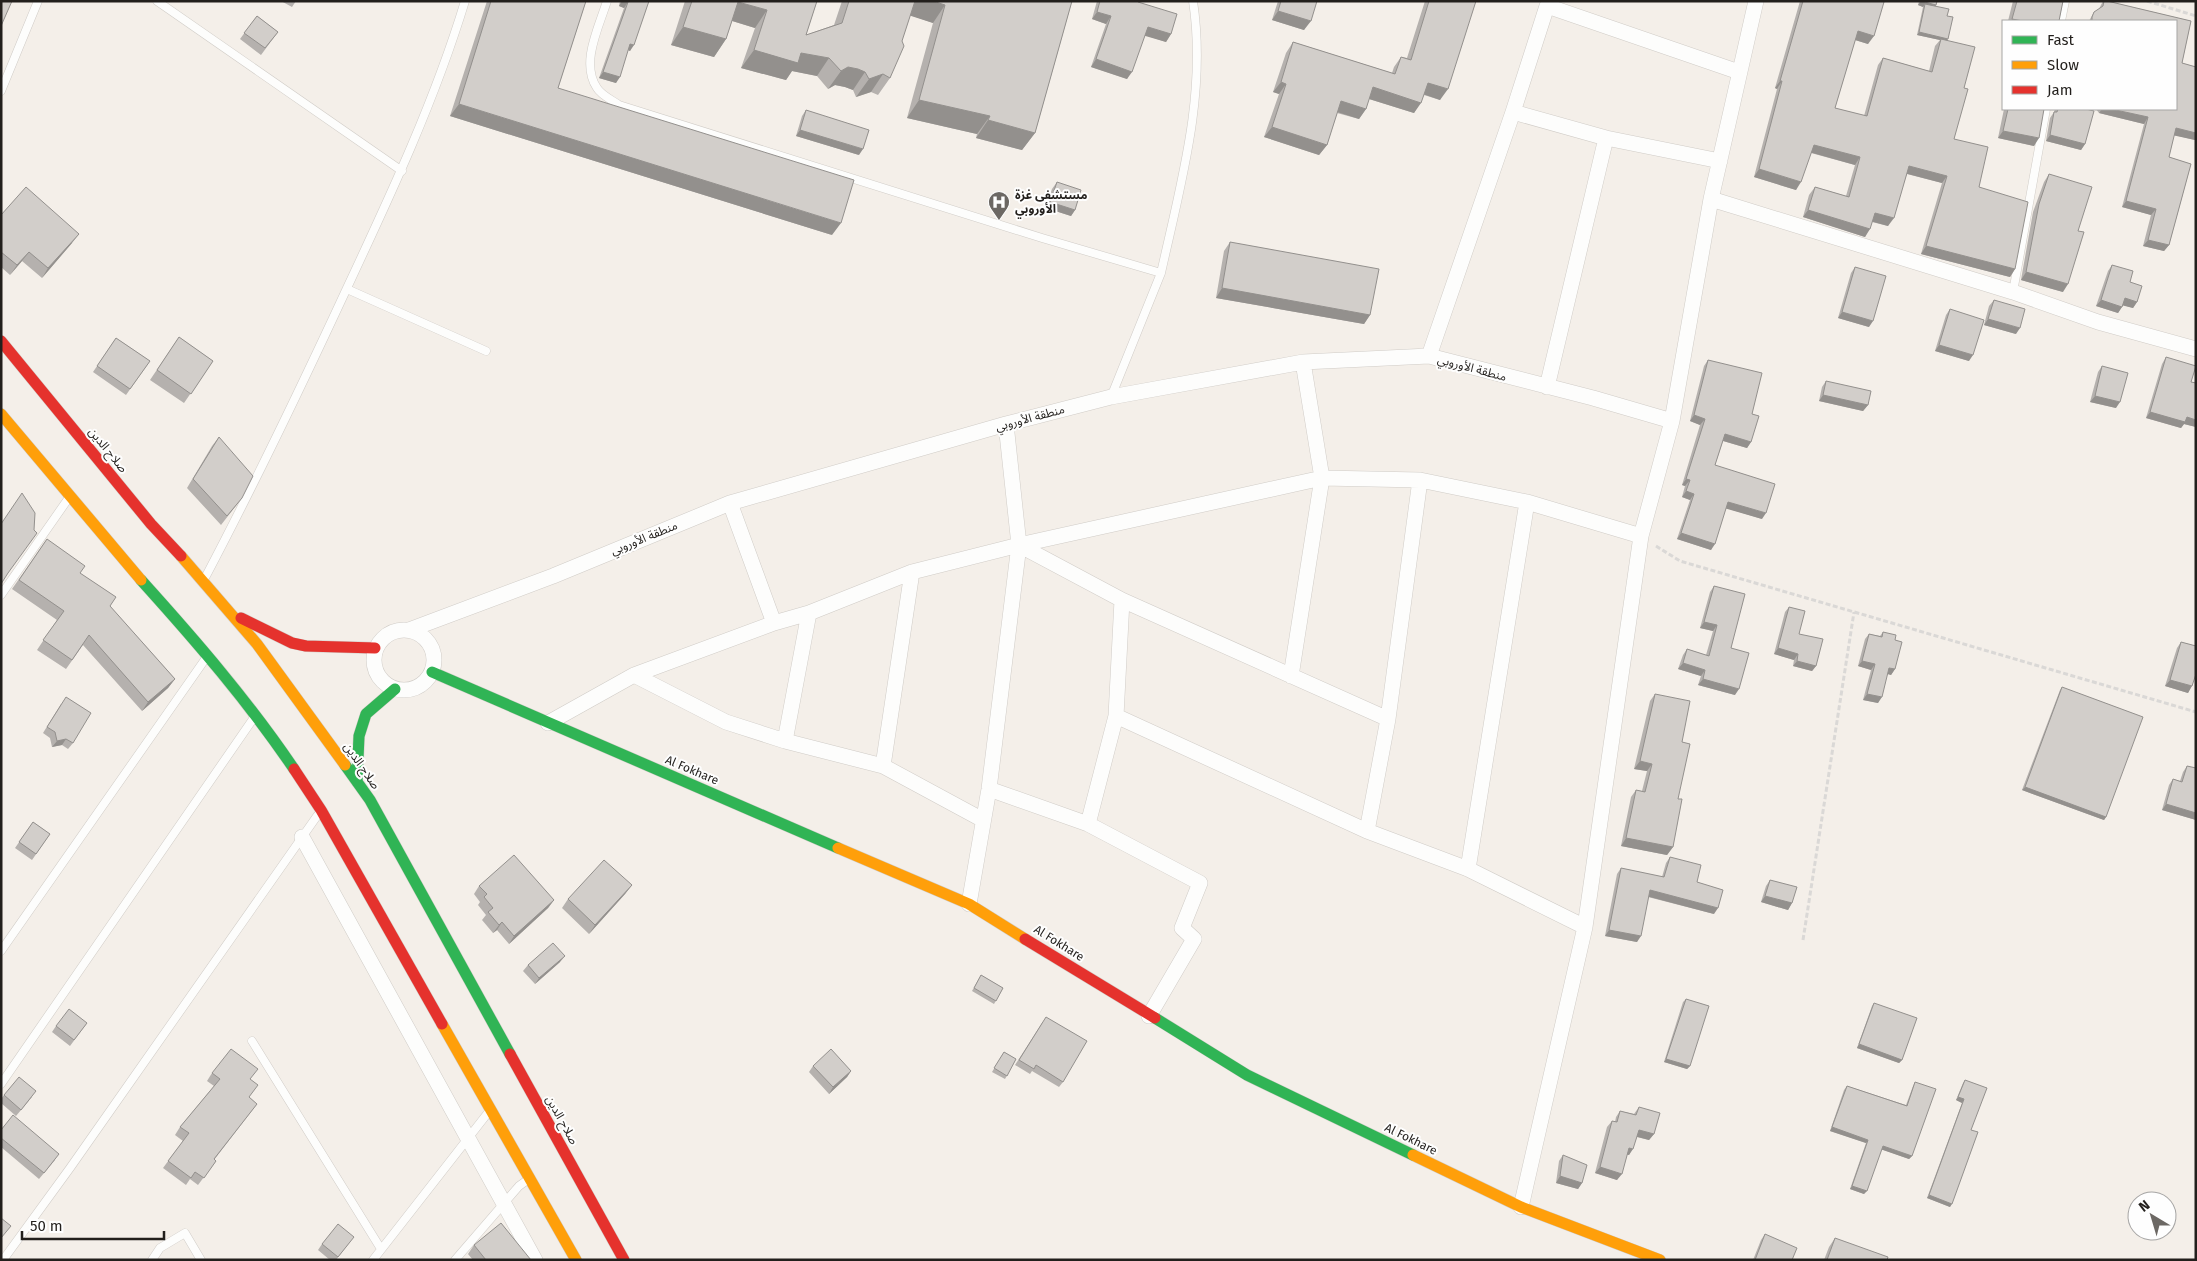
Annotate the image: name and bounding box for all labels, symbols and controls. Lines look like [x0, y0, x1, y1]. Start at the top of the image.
legend [2002, 20, 2177, 110]
text: Fast [2047, 31, 2074, 49]
text: Slow [2047, 56, 2079, 74]
text: Jam [2047, 81, 2073, 99]
place label: مستشفى غزة الأوروبي [1015, 188, 1087, 219]
hospital icon: مستشفى غزة الأوروبي [987, 190, 1011, 221]
street label: منطقة الأوروبي [1435, 352, 1508, 387]
street label: منطقة الأوروبي [994, 402, 1067, 437]
street label: صلاح الدين [84, 425, 130, 477]
street label: منطقة الأوروبي [608, 518, 681, 560]
street label: صلاح الدين [339, 740, 383, 793]
street label: Al Fokhare [663, 753, 721, 787]
street label: Al Fokhare [1031, 922, 1087, 964]
street label: صلاح الدين [541, 1093, 581, 1148]
street label: Al Fokhare [1383, 1120, 1439, 1158]
north arrow [2127, 1191, 2177, 1241]
text: N [2135, 1197, 2153, 1216]
scale bar [22, 1208, 165, 1240]
text: 50 m [30, 1217, 63, 1235]

